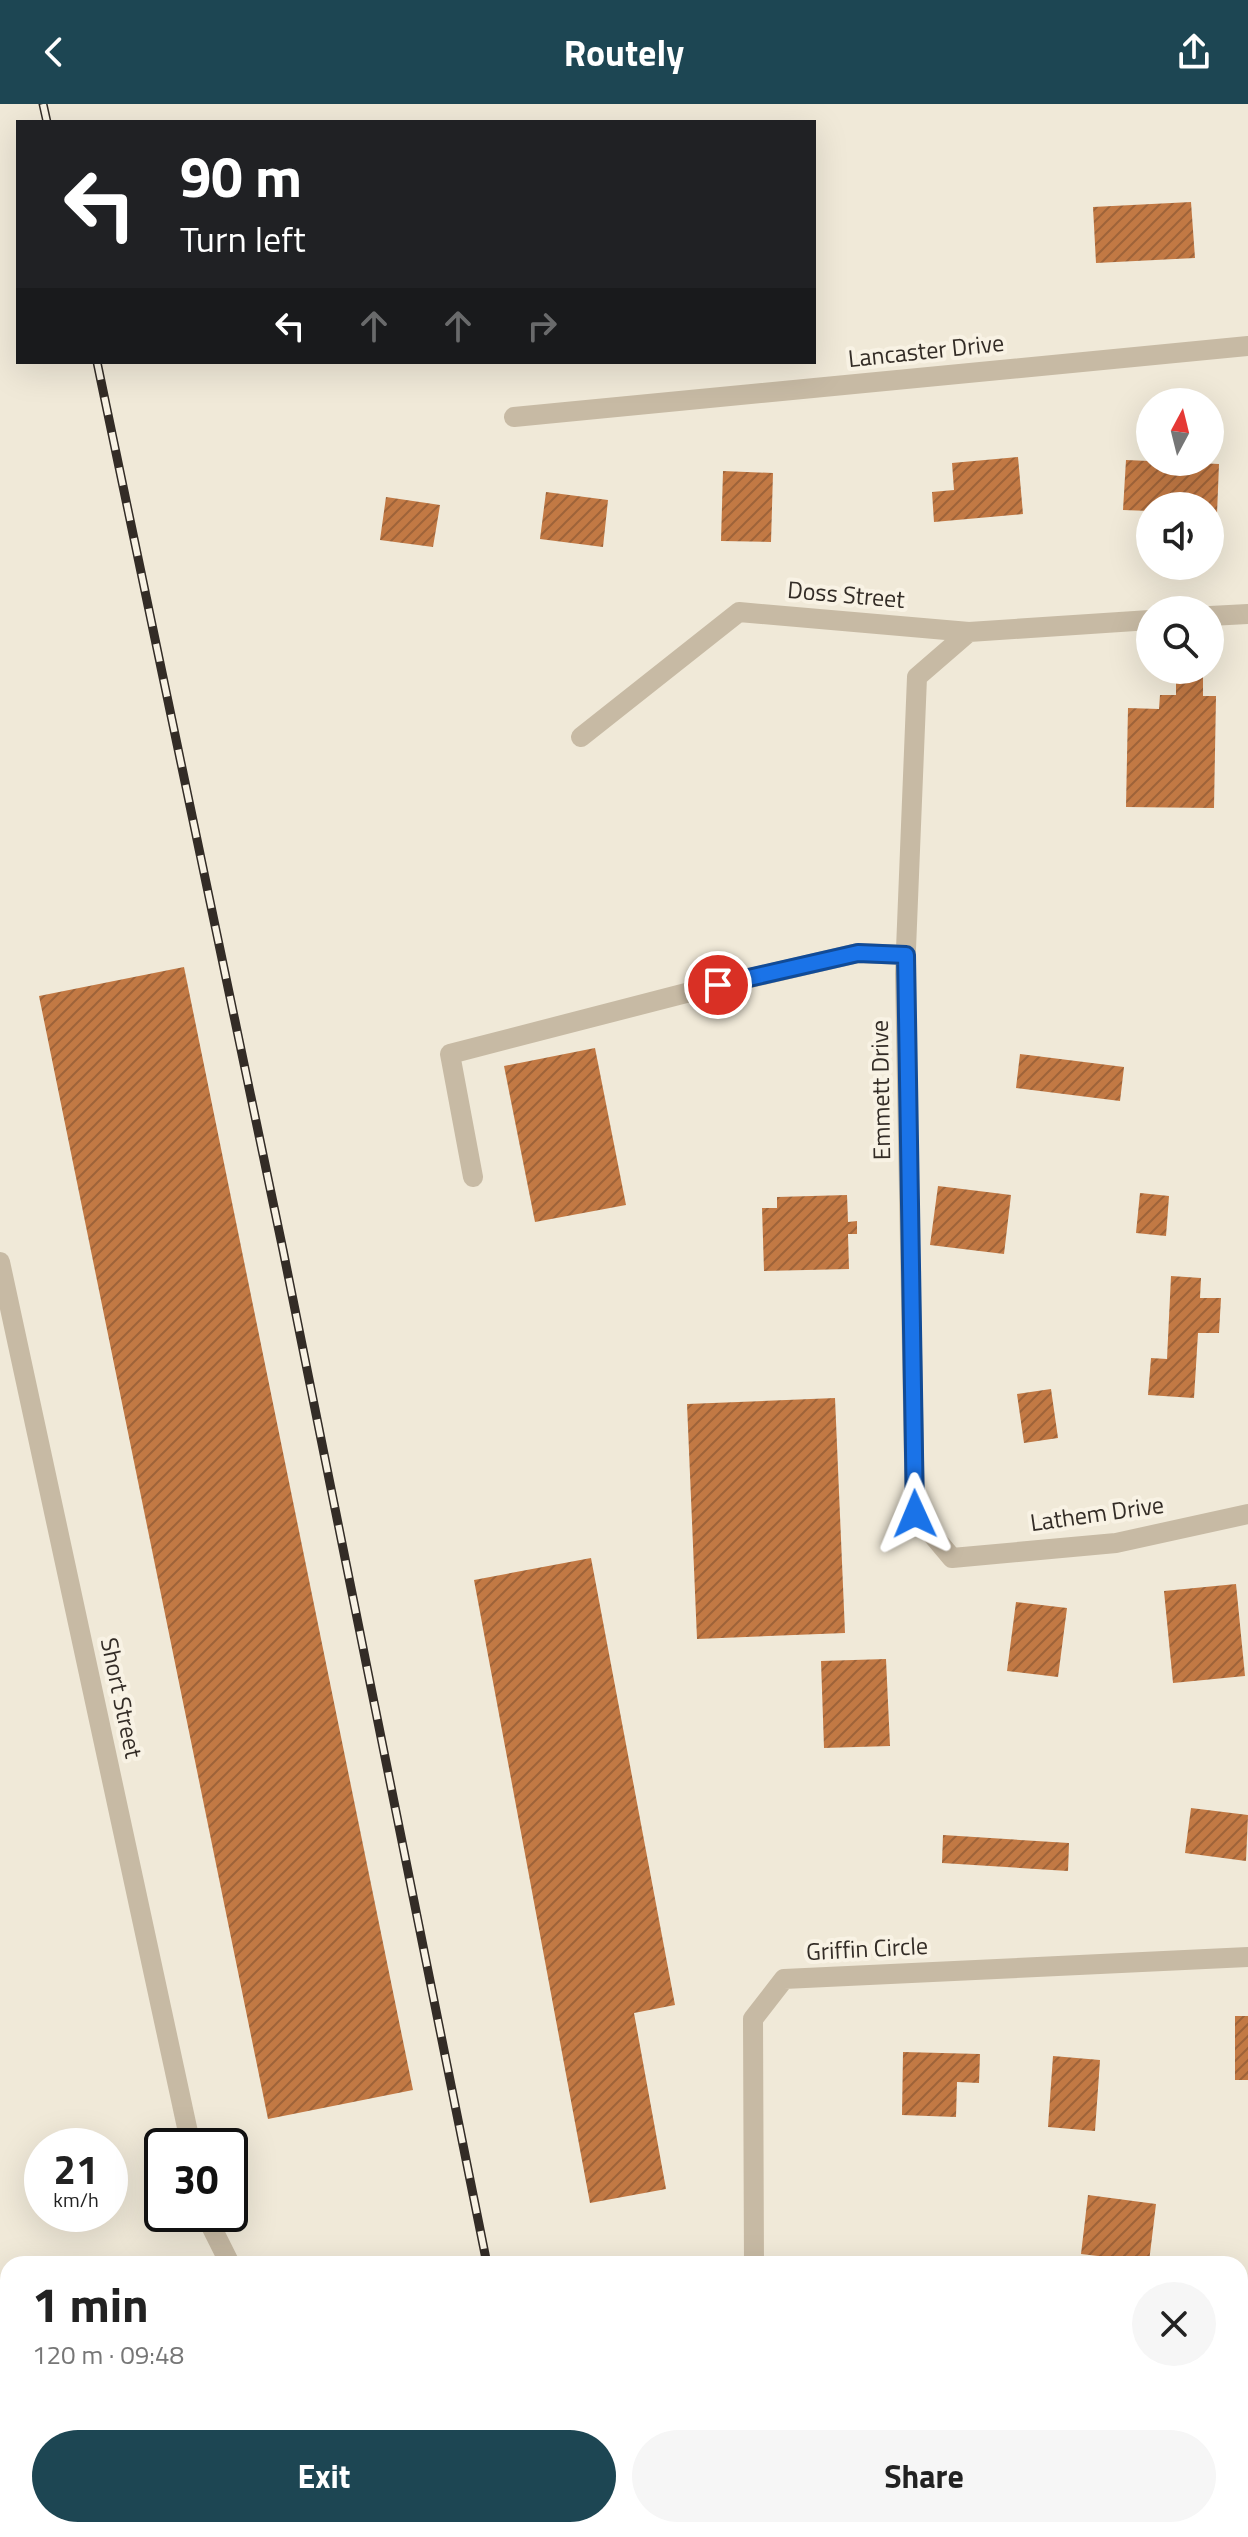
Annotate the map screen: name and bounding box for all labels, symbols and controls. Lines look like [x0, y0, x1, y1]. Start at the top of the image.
text: Routely [564, 25, 684, 80]
icon: back [32, 30, 76, 74]
icon: share [1172, 30, 1216, 74]
text: 90 m [180, 134, 302, 219]
icon: left [48, 152, 152, 256]
text: Turn left [180, 211, 306, 266]
icon: left [268, 304, 312, 348]
icon: ahead [352, 304, 396, 348]
icon: ahead [436, 304, 480, 348]
icon: right [520, 304, 564, 348]
street label: Lancaster Drive [846, 324, 1006, 376]
north arrow [1136, 388, 1224, 476]
map controls [1136, 388, 1224, 684]
button: sound [1136, 492, 1224, 580]
street label: Doss Street [786, 571, 907, 617]
button: search [1136, 596, 1224, 684]
pin [684, 951, 752, 1019]
icon: arrive [696, 963, 740, 1007]
street label: Emmett Drive [861, 1020, 899, 1160]
position arrow [873, 1472, 957, 1556]
street label: Lathem Drive [1028, 1486, 1166, 1540]
street label: Short Street [92, 1634, 152, 1762]
street label: Griffin Circle [805, 1927, 929, 1969]
speed limit sign: 30 [144, 2128, 248, 2232]
text: 21 [54, 2139, 98, 2200]
text: km/h [53, 2184, 99, 2215]
text: 1 min [32, 2268, 149, 2341]
button: close [1132, 2282, 1216, 2366]
text: 120 m · 09:48 [32, 2335, 184, 2374]
button: Exit [32, 2430, 616, 2522]
button: Share [632, 2430, 1216, 2522]

